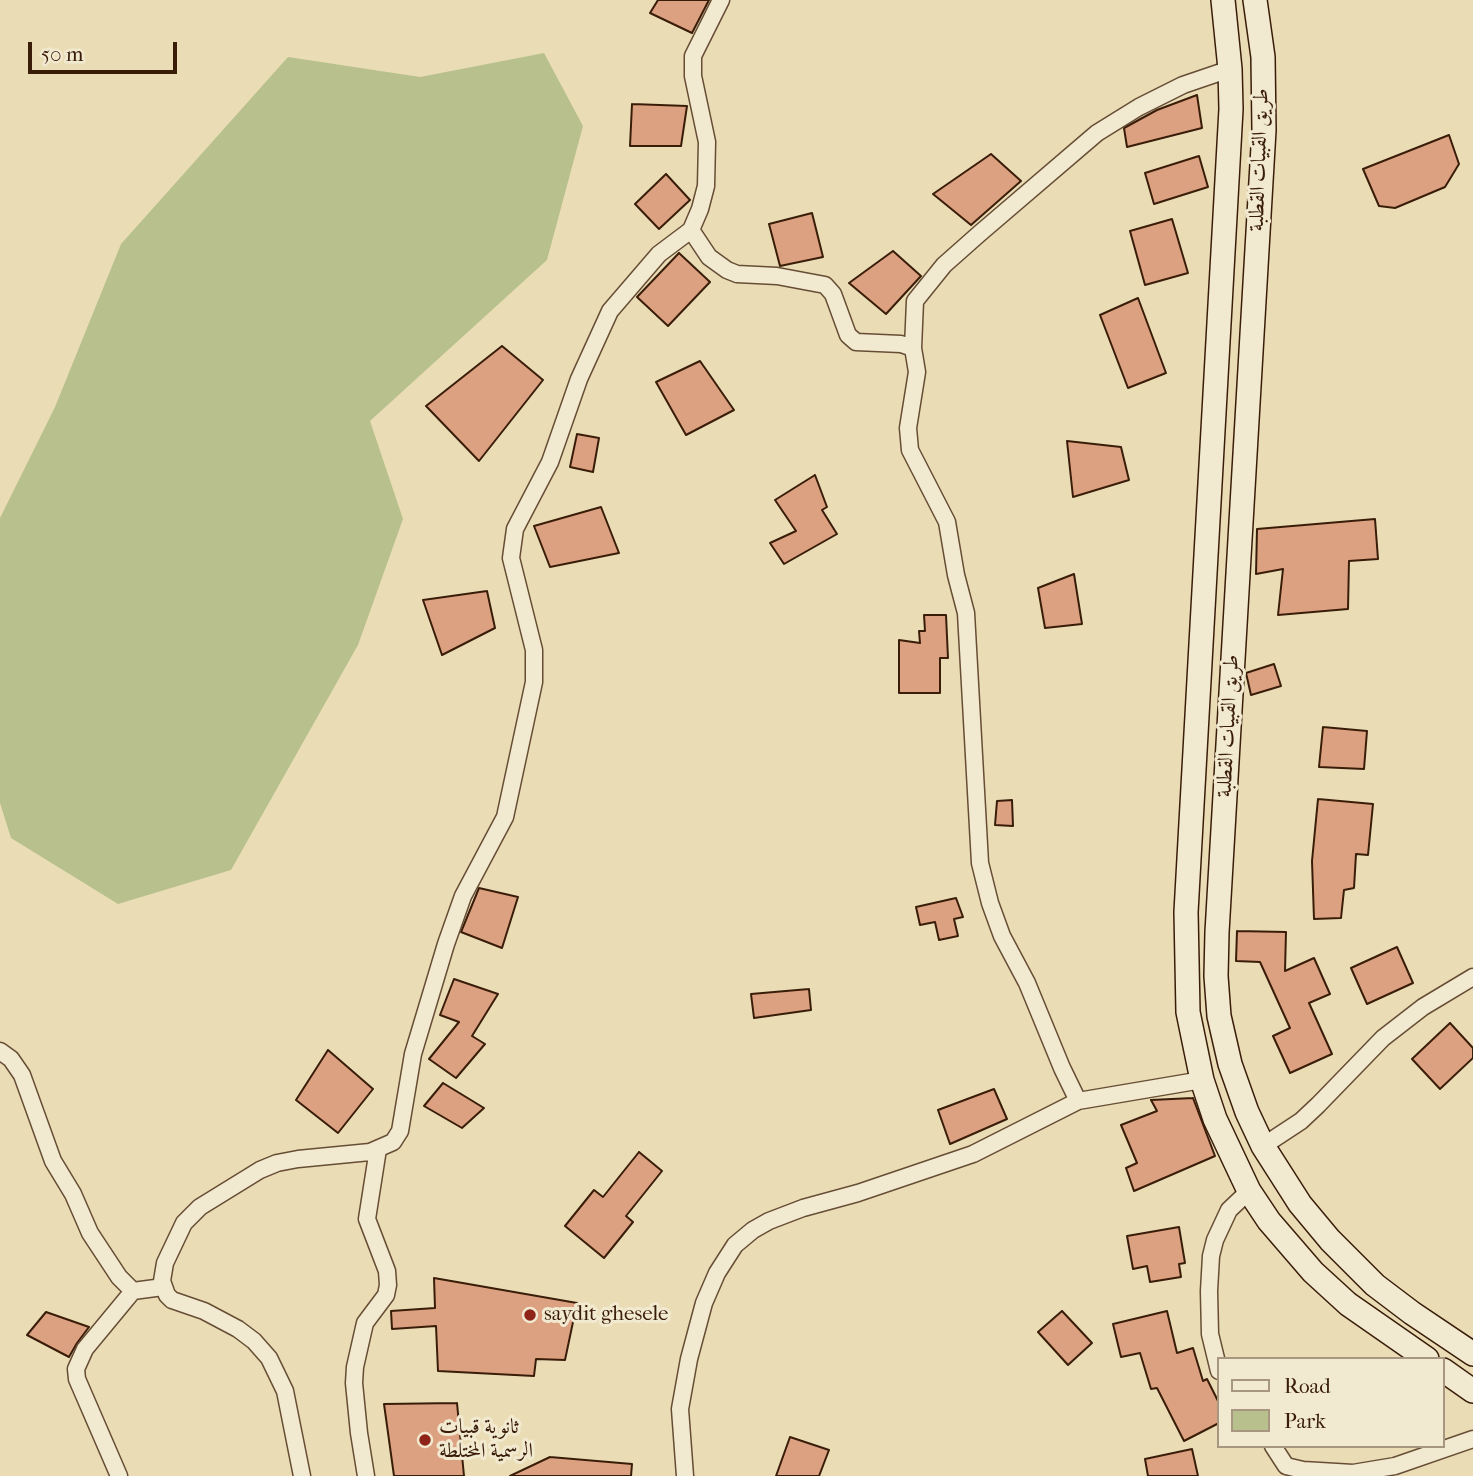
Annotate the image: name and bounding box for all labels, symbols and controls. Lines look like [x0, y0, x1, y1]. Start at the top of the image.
scale bar [32, 28, 180, 72]
text: 50 m [41, 42, 84, 66]
street label: طريق القبيات القطلبة [1245, 88, 1275, 232]
street label: طريق القبيات القطلبة [1213, 654, 1245, 798]
place label: saydit ghesele [544, 1302, 668, 1328]
marker: saydit ghesele [522, 1307, 538, 1323]
legend [1218, 1357, 1445, 1448]
text: Road [1284, 1374, 1331, 1398]
text: Park [1284, 1409, 1326, 1433]
place label: ثانوية قبيات الرسمية المختلطة [439, 1415, 533, 1465]
marker: ثانوية قبيات الرسمية المختلطة [417, 1432, 433, 1448]

